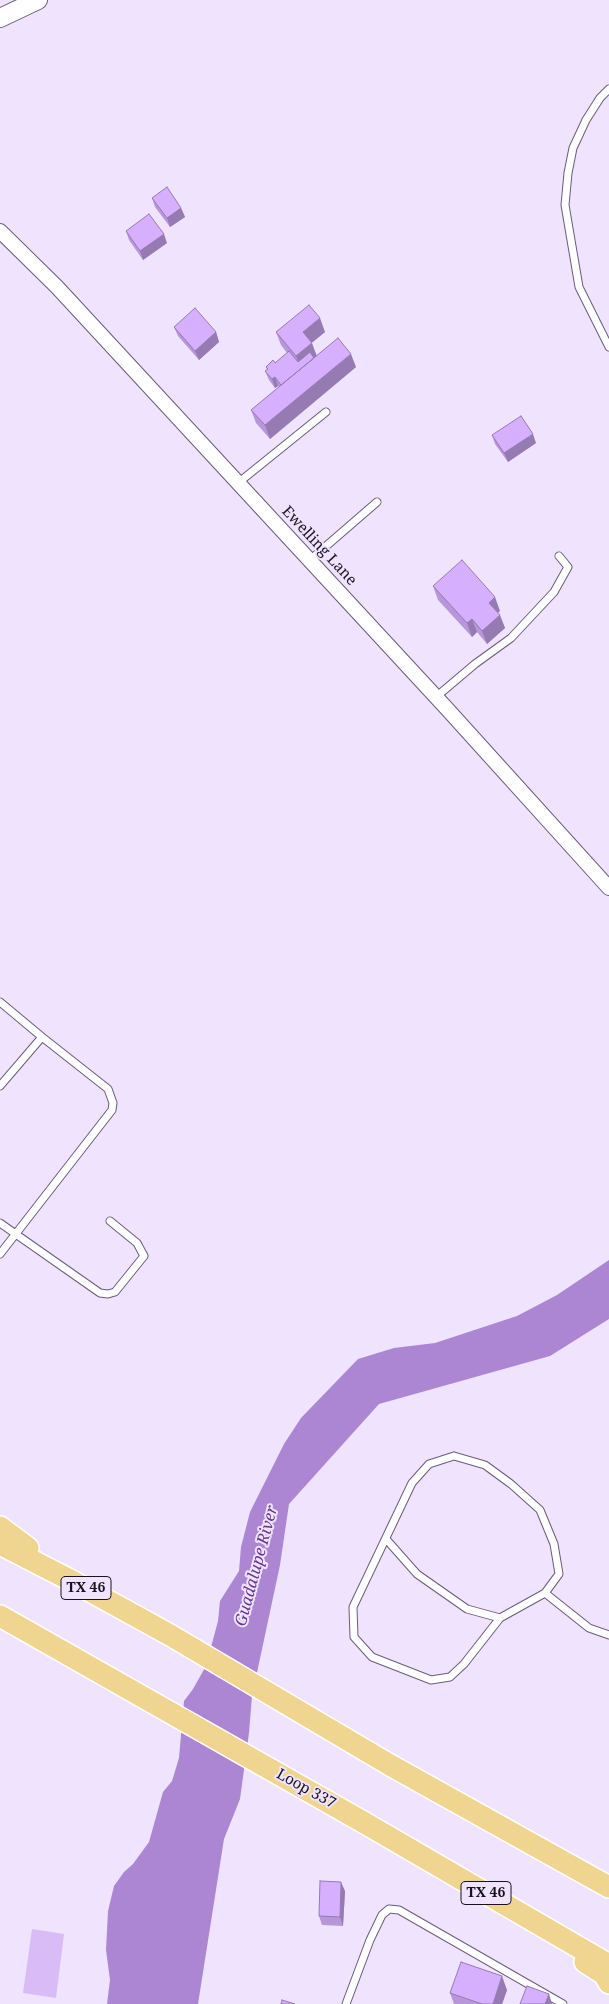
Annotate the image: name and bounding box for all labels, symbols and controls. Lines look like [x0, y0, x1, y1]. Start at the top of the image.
street label: Ewelling Lane [278, 503, 360, 589]
water label: Guadalupe River [232, 1504, 282, 1628]
road number: TX 46 [61, 1576, 111, 1600]
street label: Loop 337 [273, 1765, 339, 1813]
road number: TX 46 [461, 1882, 511, 1905]

